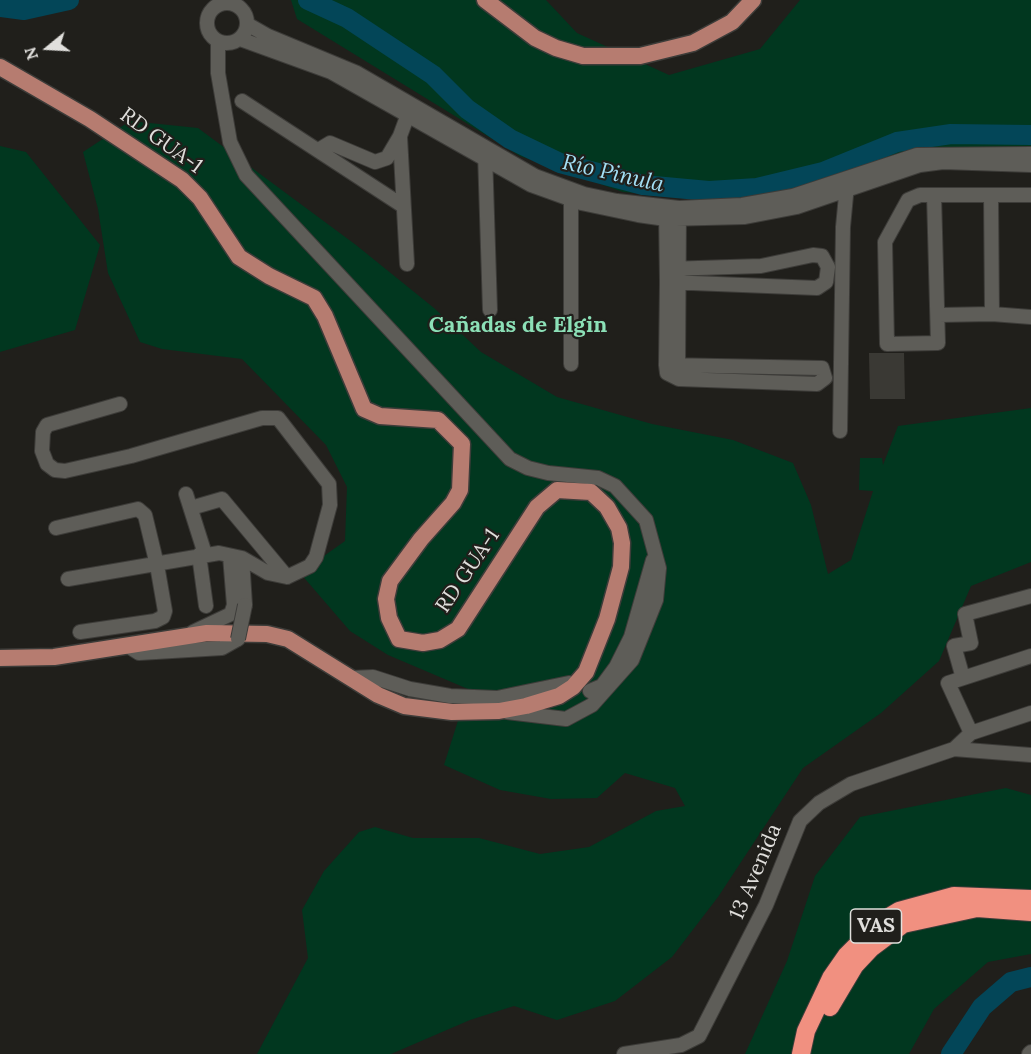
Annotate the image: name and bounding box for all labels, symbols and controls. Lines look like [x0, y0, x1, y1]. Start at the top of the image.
north arrow [18, 18, 78, 78]
text: N [19, 45, 42, 63]
street label: RD GUA-1 [115, 103, 207, 179]
water label: Río Pinula [560, 150, 666, 198]
district label: Cañadas de Elgin [429, 313, 607, 339]
street label: RD GUA-1 [431, 524, 505, 618]
street label: 13 Avenida [725, 820, 787, 924]
road number: VAS [850, 909, 902, 943]

